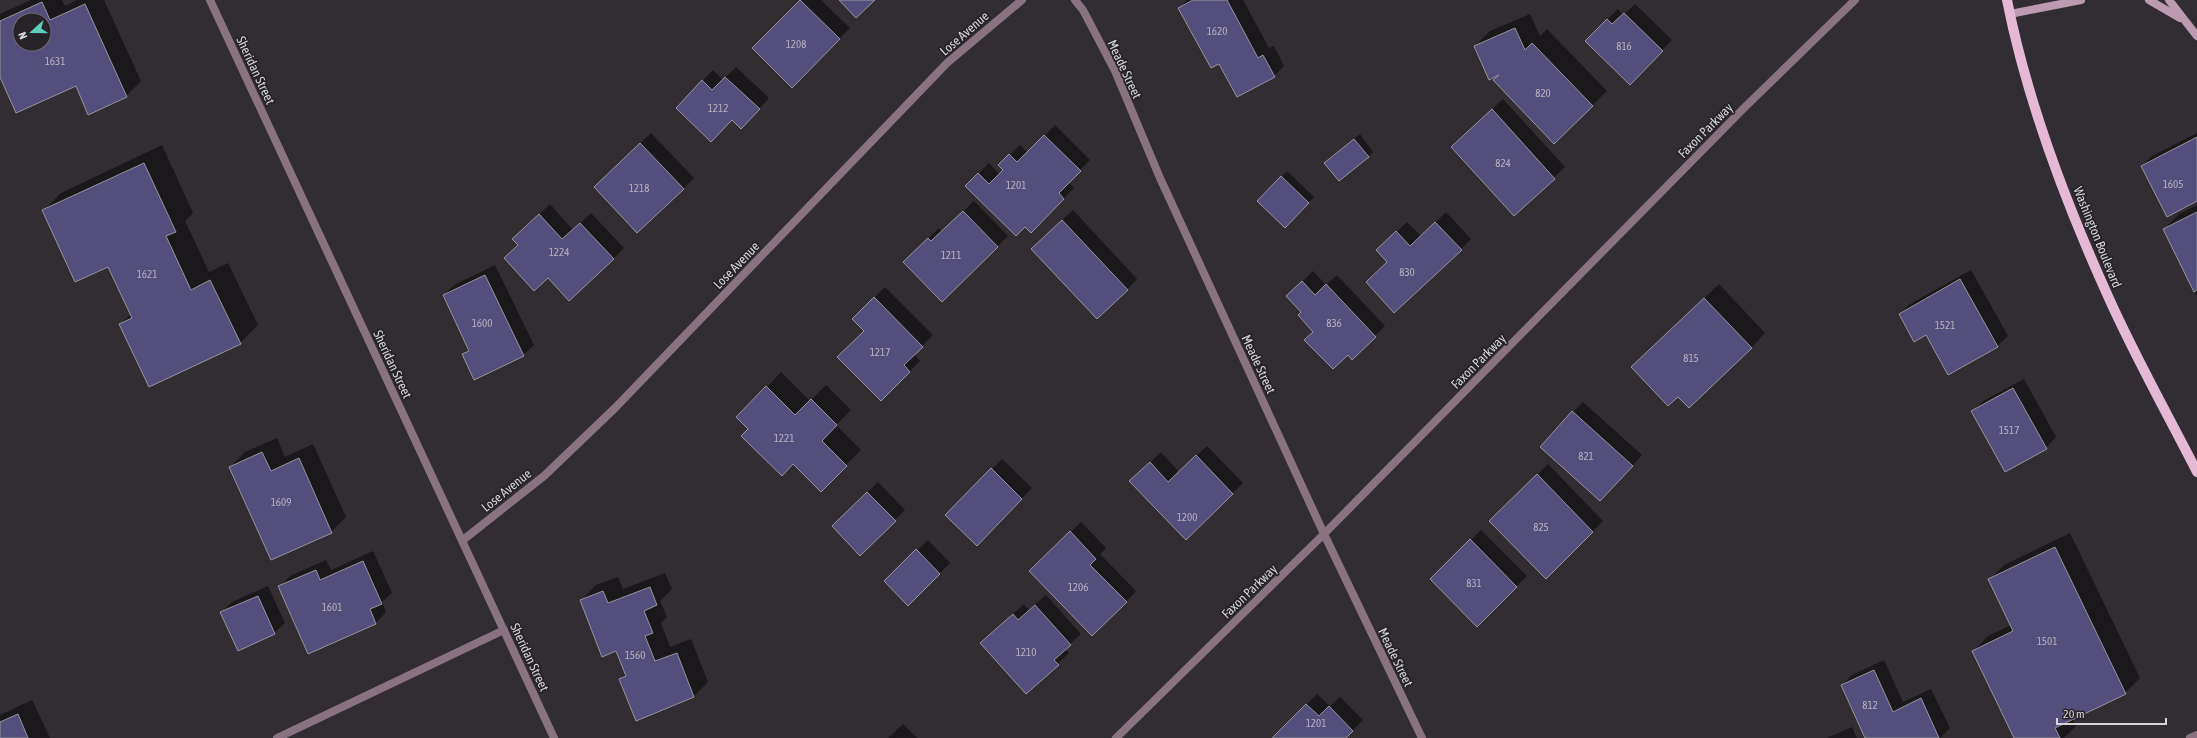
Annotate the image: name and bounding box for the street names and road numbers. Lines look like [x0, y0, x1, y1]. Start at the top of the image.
street label: Lose Avenue [937, 8, 992, 59]
street label: Sheridan Street [233, 34, 278, 107]
street label: Meade Street [1104, 37, 1145, 101]
street label: Faxon Parkway [1675, 99, 1736, 161]
street label: Washington Boulevard [2070, 185, 2125, 290]
street label: Lose Avenue [710, 239, 762, 292]
street label: Sheridan Street [370, 328, 415, 401]
street label: Faxon Parkway [1448, 330, 1509, 392]
street label: Meade Street [1238, 332, 1279, 396]
street label: Lose Avenue [479, 466, 534, 515]
street label: Faxon Parkway [1219, 561, 1281, 621]
street label: Sheridan Street [507, 621, 552, 694]
street label: Meade Street [1375, 626, 1416, 689]

